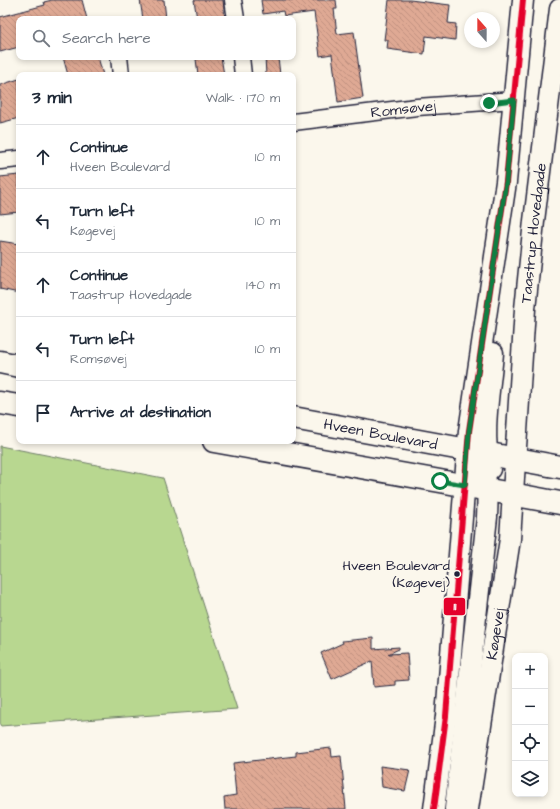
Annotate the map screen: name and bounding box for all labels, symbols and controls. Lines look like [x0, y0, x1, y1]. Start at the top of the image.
north arrow [464, 12, 500, 48]
search box [16, 16, 296, 60]
icon: search [30, 27, 52, 49]
text: Search here [62, 28, 151, 49]
text: 3 min [32, 86, 72, 110]
text: Walk · 170 m [206, 89, 280, 107]
route end [480, 94, 498, 112]
street label: Romsøvej [369, 95, 437, 123]
text: Continue [70, 137, 128, 158]
icon: ahead [32, 146, 54, 168]
text: 10 m [255, 148, 280, 166]
text: Hveen Boulevard [70, 158, 170, 176]
street label: Taastrup Hovedgade [515, 162, 552, 304]
text: Turn left [70, 201, 134, 222]
icon: left [32, 210, 54, 232]
text: 10 m [255, 212, 280, 230]
text: Køgevej [70, 222, 115, 240]
text: Continue [70, 265, 128, 286]
icon: ahead [32, 274, 54, 296]
text: 140 m [246, 276, 280, 294]
text: Taastrup Hovedgade [70, 286, 192, 304]
text: Turn left [70, 329, 134, 350]
icon: left [32, 338, 54, 360]
text: 10 m [255, 340, 280, 358]
text: Romsøvej [70, 350, 127, 368]
icon: arrive [32, 402, 54, 424]
text: Arrive at destination [70, 402, 211, 423]
street label: Hveen Boulevard [322, 413, 439, 455]
route start [431, 472, 449, 490]
place label: Hveen Boulevard (Køgevej) [343, 556, 450, 593]
marker: Hveen Boulevard (Køgevej) [452, 569, 462, 579]
line badge: 11 [443, 597, 466, 616]
text: 11 [454, 599, 457, 614]
street label: Køgevej [481, 606, 510, 661]
map controls [512, 653, 548, 797]
button: + [512, 653, 548, 689]
button: − [512, 689, 548, 725]
button: locate [512, 725, 548, 761]
button: layers [512, 761, 548, 797]

